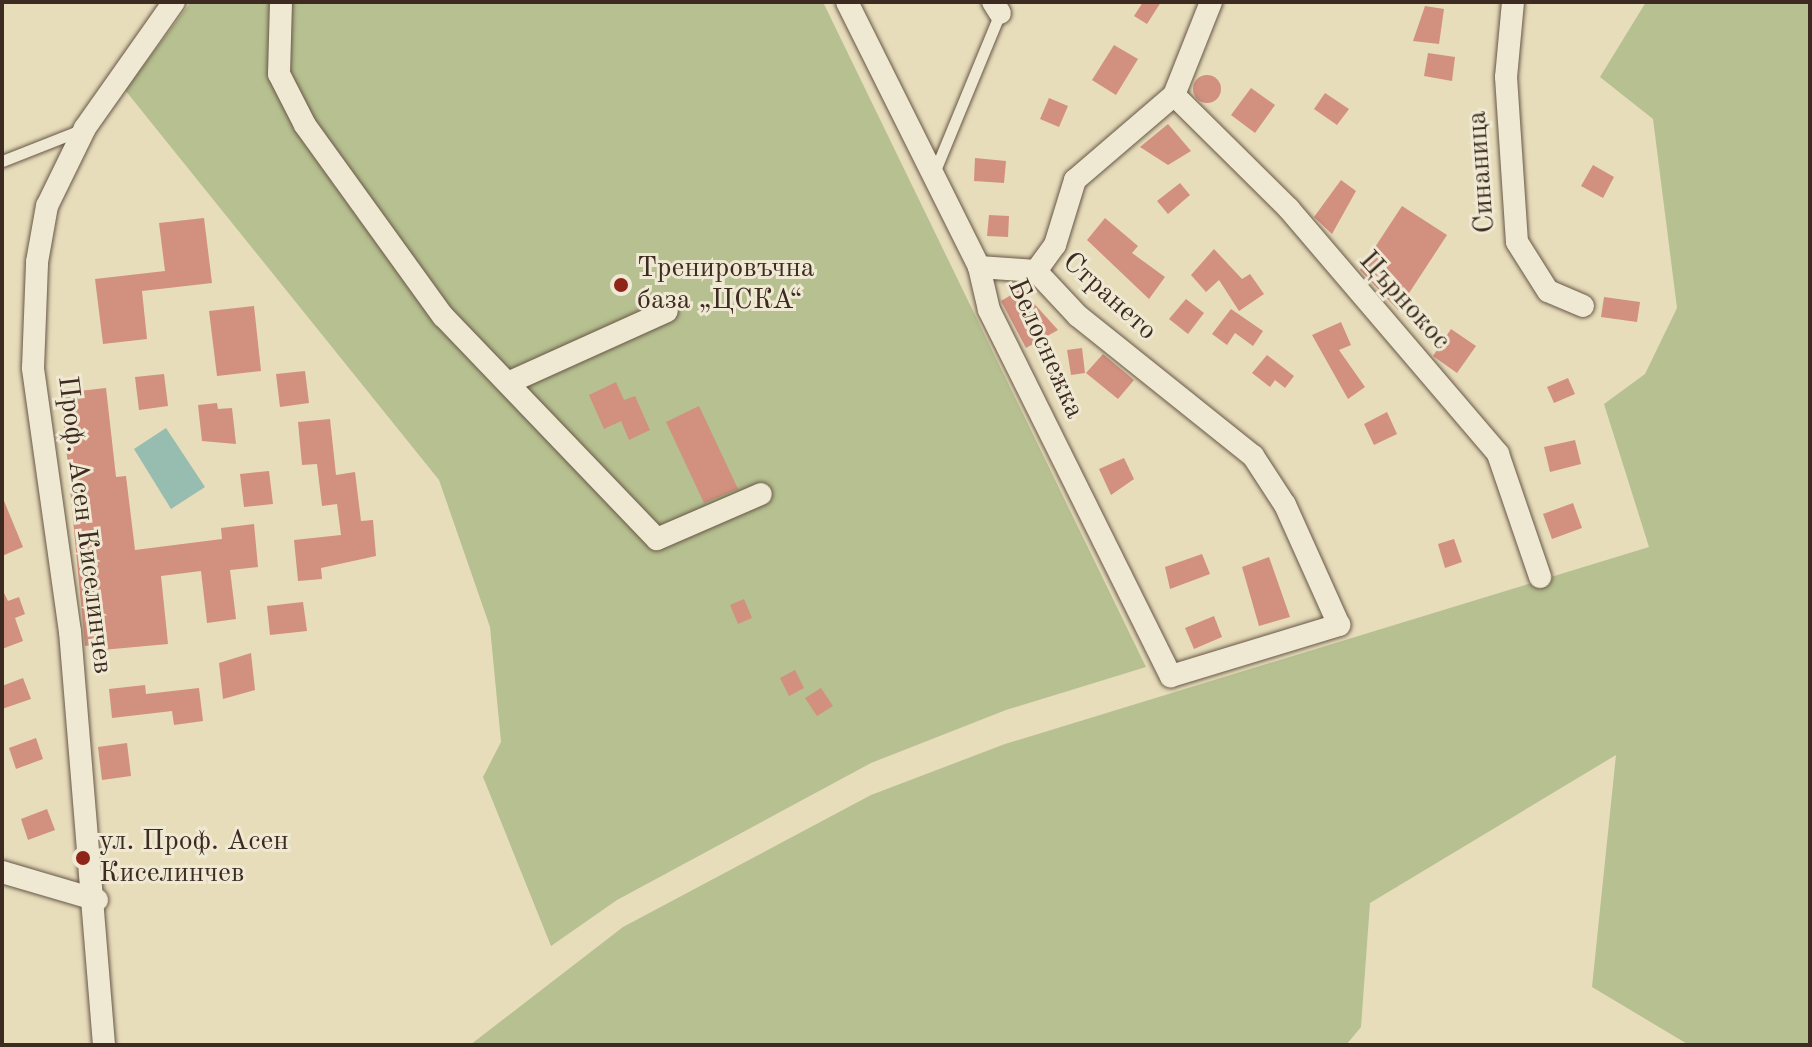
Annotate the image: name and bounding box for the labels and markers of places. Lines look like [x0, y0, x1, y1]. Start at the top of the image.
place label: Тренировъчна база „ЦСКА“ [637, 252, 815, 318]
marker: Тренировъчна база „ЦСКА“ [612, 276, 630, 294]
place label: ул. Проф. Асен Киселинчев [99, 825, 289, 891]
marker: ул. Проф. Асен Киселинчев [74, 849, 92, 867]

